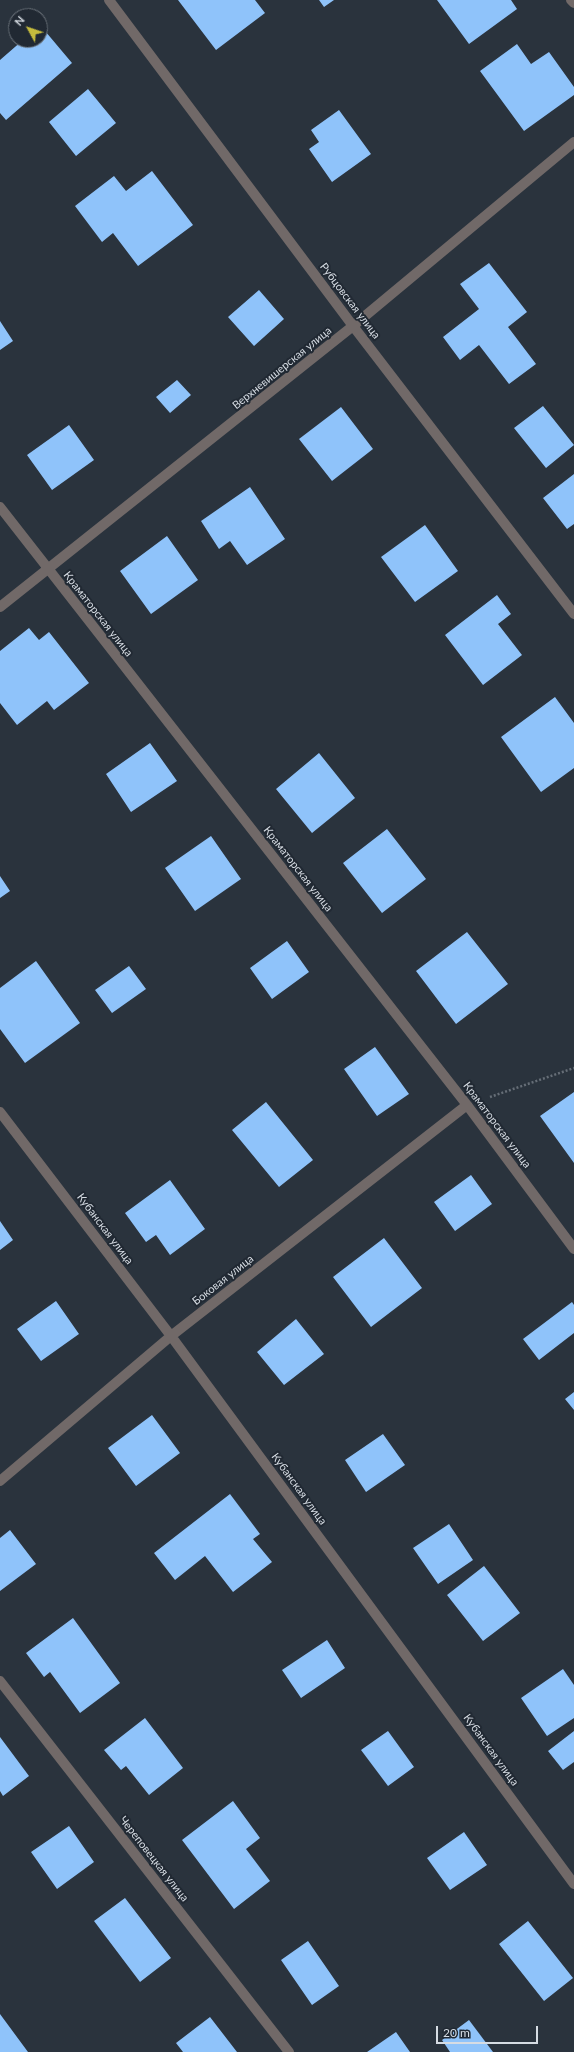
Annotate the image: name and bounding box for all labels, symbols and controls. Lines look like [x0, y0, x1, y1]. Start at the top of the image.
north arrow [8, 8, 48, 48]
text: N [11, 13, 27, 28]
street label: Рубцовская улица [317, 260, 383, 342]
street label: Верхневишерская улица [230, 324, 334, 412]
street label: Краматорская улица [61, 569, 135, 659]
street label: Краматорская улица [261, 824, 335, 914]
street label: Краматорская улица [460, 1079, 534, 1171]
street label: Кубанская улица [74, 1191, 136, 1267]
street label: Боковая улица [190, 1252, 256, 1308]
street label: Кубанская улица [269, 1451, 329, 1527]
street label: Кубанская улица [461, 1712, 521, 1788]
street label: Череповецкая улица [117, 1814, 191, 1904]
scale bar [438, 2018, 540, 2044]
text: 20 m [443, 2025, 470, 2040]

